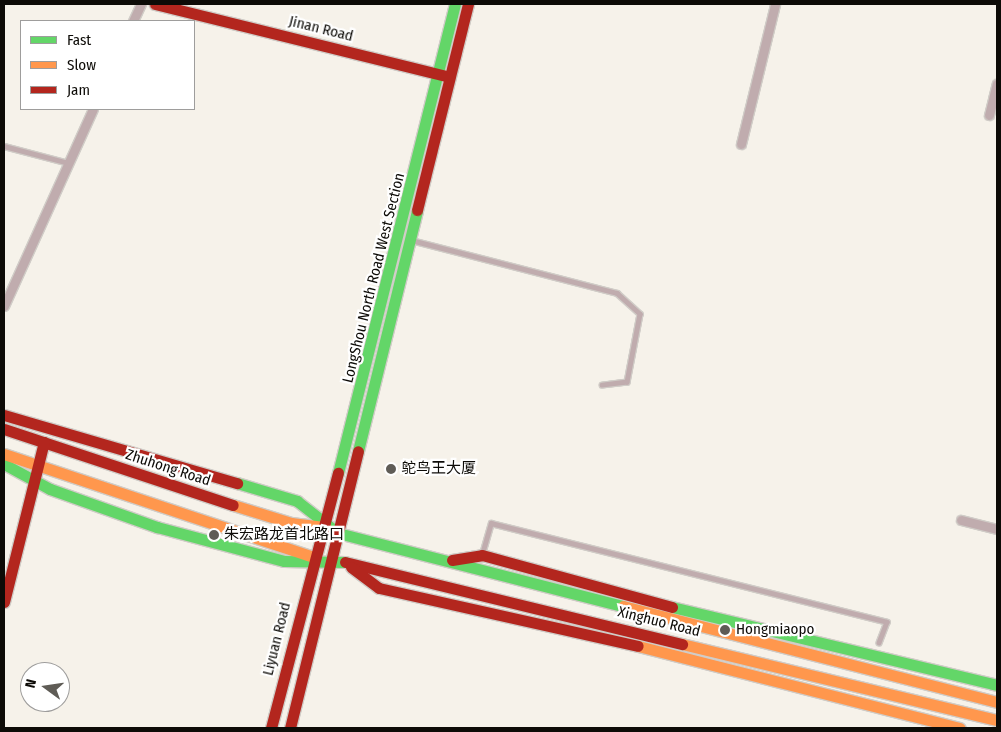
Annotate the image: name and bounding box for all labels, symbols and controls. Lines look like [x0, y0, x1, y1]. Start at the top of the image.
street label: Jinan Road [287, 12, 355, 46]
legend [20, 20, 195, 110]
text: Fast [67, 31, 91, 49]
text: Slow [67, 56, 96, 74]
text: Jam [67, 81, 90, 99]
street label: LongShou North Road West Section [339, 171, 409, 385]
street label: Zhuhong Road [123, 446, 213, 490]
place label: 鸵鸟王大厦 [401, 460, 476, 478]
marker: 鸵鸟王大厦 [385, 463, 397, 475]
place label: 朱宏路龙首北路口 [224, 526, 344, 544]
marker: 朱宏路龙首北路口 [208, 529, 220, 541]
street label: Liyuan Road [259, 601, 295, 677]
street label: Xinghuo Road [616, 603, 702, 641]
place label: Hongmiaopo [736, 621, 814, 639]
marker: Hongmiaopo [718, 623, 732, 637]
north arrow [20, 662, 70, 712]
text: N [22, 677, 40, 690]

